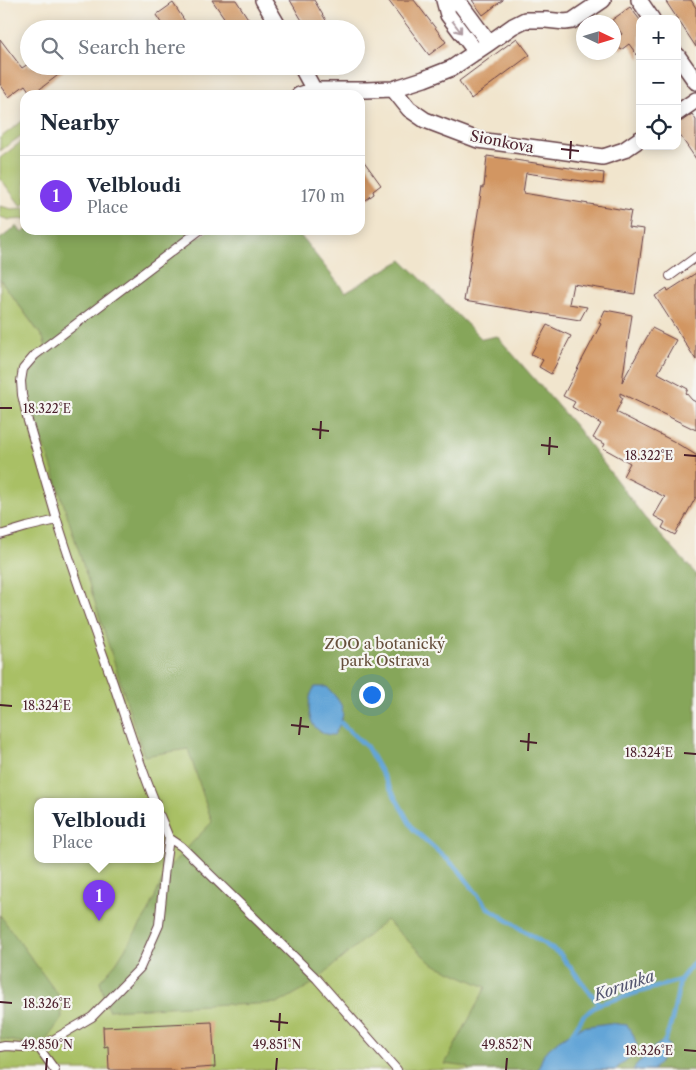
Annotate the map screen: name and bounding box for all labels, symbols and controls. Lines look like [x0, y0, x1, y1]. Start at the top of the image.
north arrow [576, 15, 621, 60]
map controls [636, 15, 681, 150]
button: + [636, 15, 681, 60]
search box [20, 20, 365, 75]
one-way arrow [452, 20, 463, 33]
icon: search [38, 34, 66, 62]
text: Search here [78, 36, 186, 59]
button: − [636, 60, 681, 105]
button: locate [636, 105, 681, 150]
text: Nearby [40, 110, 119, 135]
street label: Sionkova [469, 126, 536, 157]
text: Velbloudi [87, 174, 181, 197]
text: 1 [52, 186, 60, 206]
text: 170 m [301, 186, 345, 206]
text: Place [87, 197, 128, 217]
text: 18.322°E [23, 401, 71, 416]
text: 18.322°E [625, 448, 673, 463]
park label: ZOO a botanický park Ostrava [325, 634, 446, 670]
your location [359, 682, 385, 708]
text: 18.324°E [23, 698, 71, 713]
text: 18.324°E [625, 745, 673, 760]
popup [34, 798, 164, 863]
text: Velbloudi [52, 809, 146, 832]
text: Place [52, 832, 93, 852]
pin: 1 [83, 880, 115, 921]
water label: Korunka [589, 965, 658, 1005]
text: 18.326°E [23, 996, 71, 1011]
text: 49.850°N [21, 1037, 73, 1052]
text: 49.851°N [252, 1037, 302, 1052]
text: 49.852°N [482, 1037, 533, 1052]
text: 18.326°E [625, 1043, 673, 1058]

